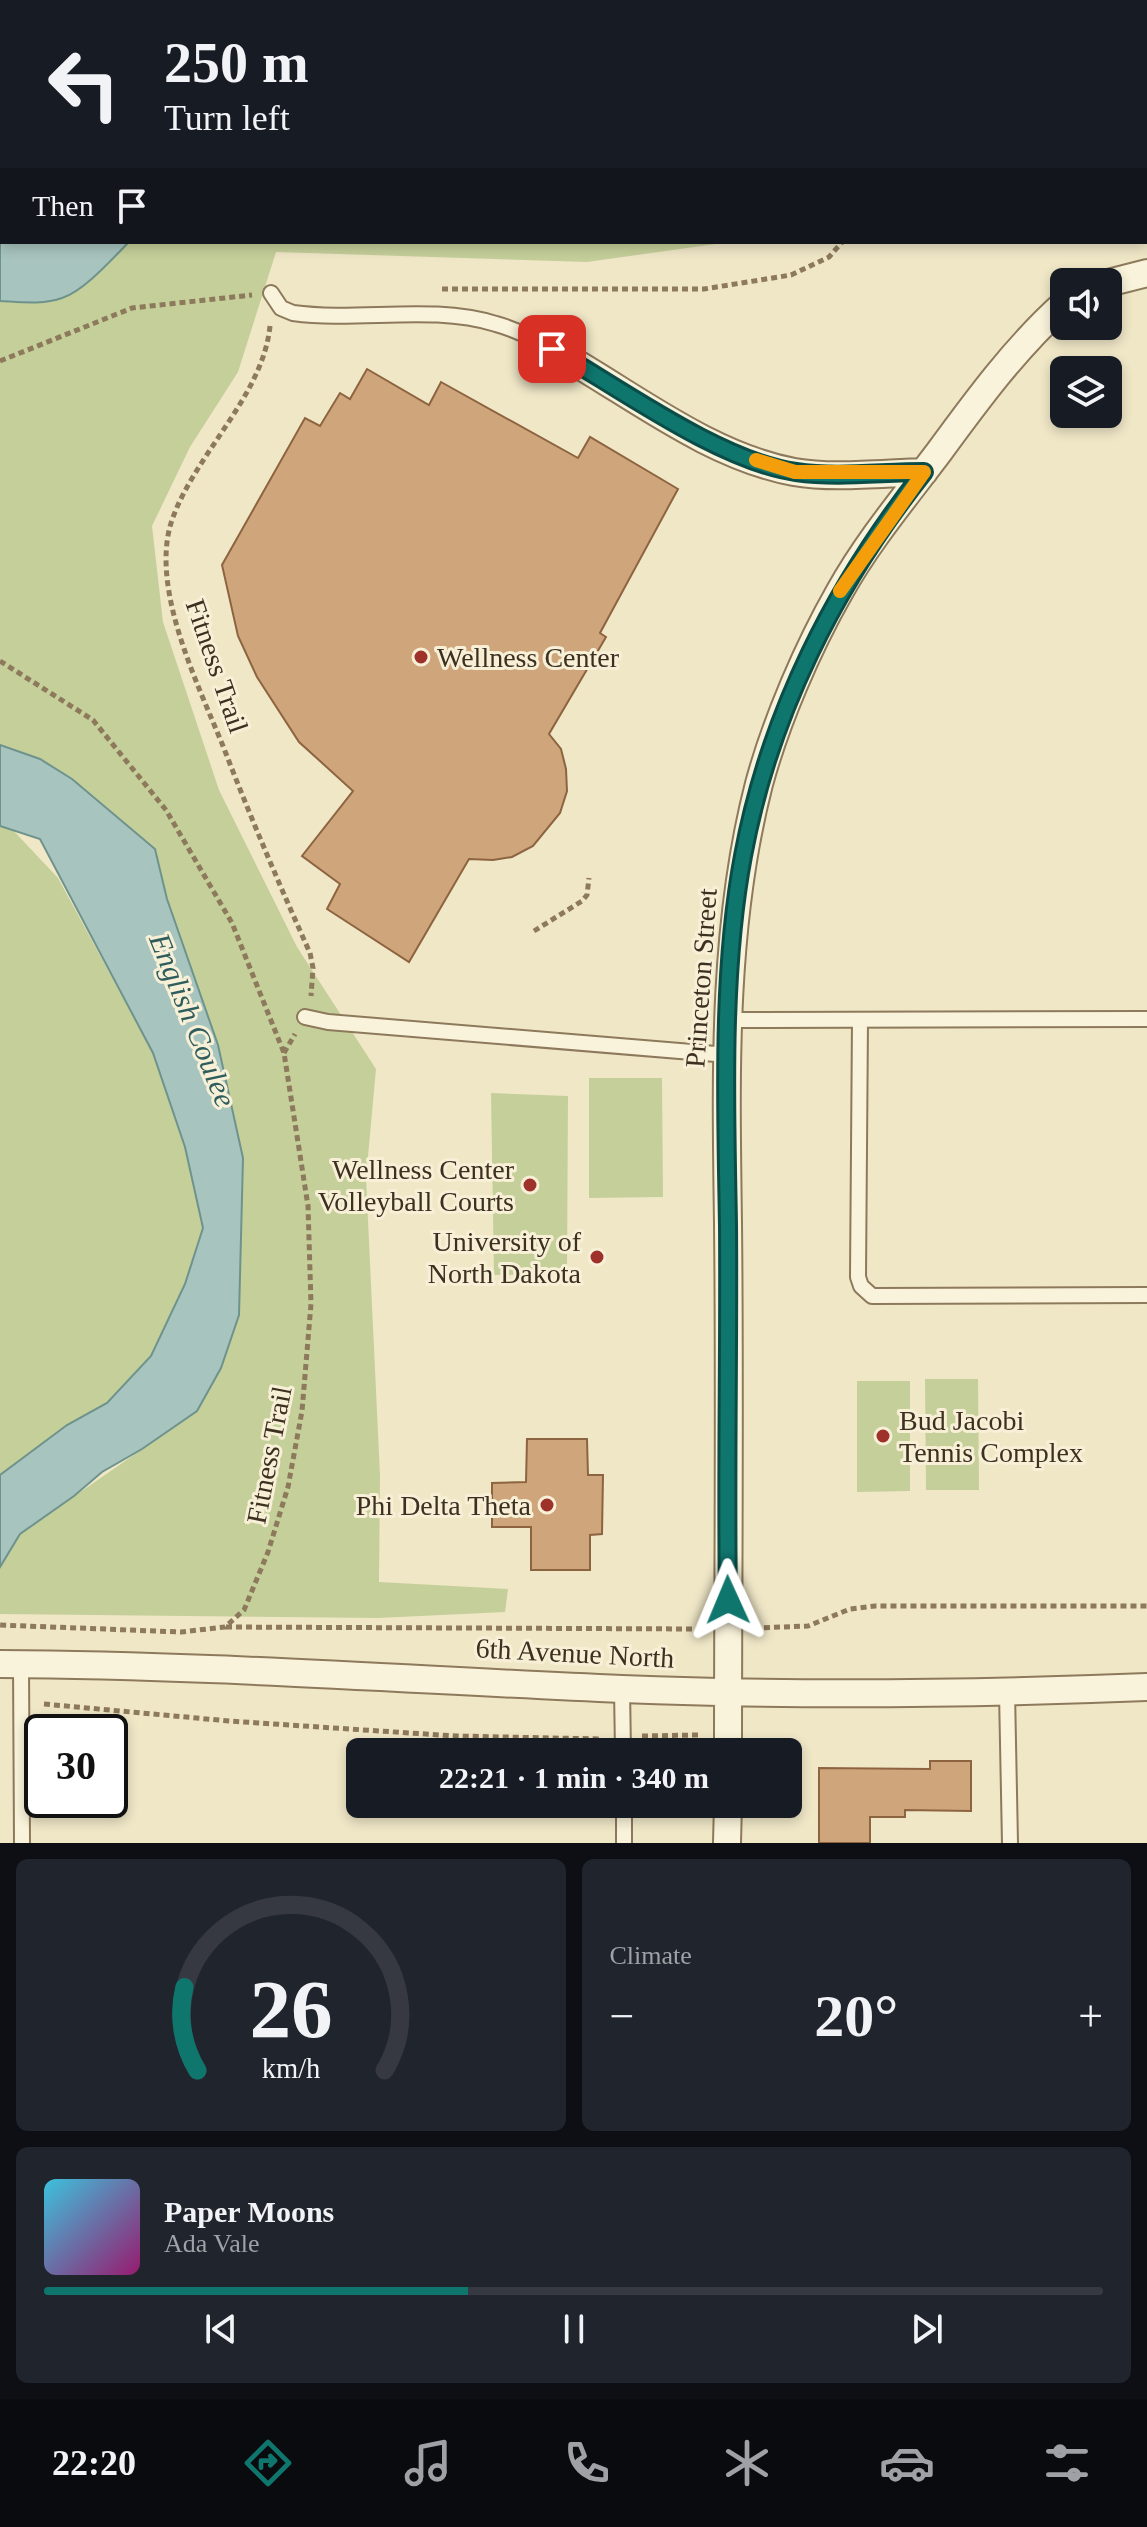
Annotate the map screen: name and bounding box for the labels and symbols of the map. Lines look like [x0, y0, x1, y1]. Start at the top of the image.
pin [518, 315, 586, 383]
street label: Fitness Trail [180, 595, 254, 737]
place label: Wellness Center [437, 642, 620, 673]
marker: Wellness Center [412, 648, 430, 666]
street label: Princeton Street [679, 887, 723, 1069]
water label: English Coulee [143, 928, 243, 1112]
place label: Wellness Center Volleyball Courts [318, 1154, 515, 1217]
marker: Wellness Center Volleyball Courts [521, 1176, 539, 1194]
place label: University of North Dakota [428, 1226, 582, 1289]
marker: University of North Dakota [588, 1248, 606, 1266]
street label: Fitness Trail [240, 1383, 298, 1526]
place label: Bud Jacobi Tennis Complex [899, 1405, 1083, 1468]
marker: Bud Jacobi Tennis Complex [874, 1427, 892, 1445]
place label: Phi Delta Theta [356, 1490, 532, 1521]
marker: Phi Delta Theta [538, 1496, 556, 1514]
position arrow [686, 1558, 770, 1642]
street label: 6th Avenue North [475, 1632, 675, 1674]
speed limit sign: 30 [24, 1714, 128, 1818]

